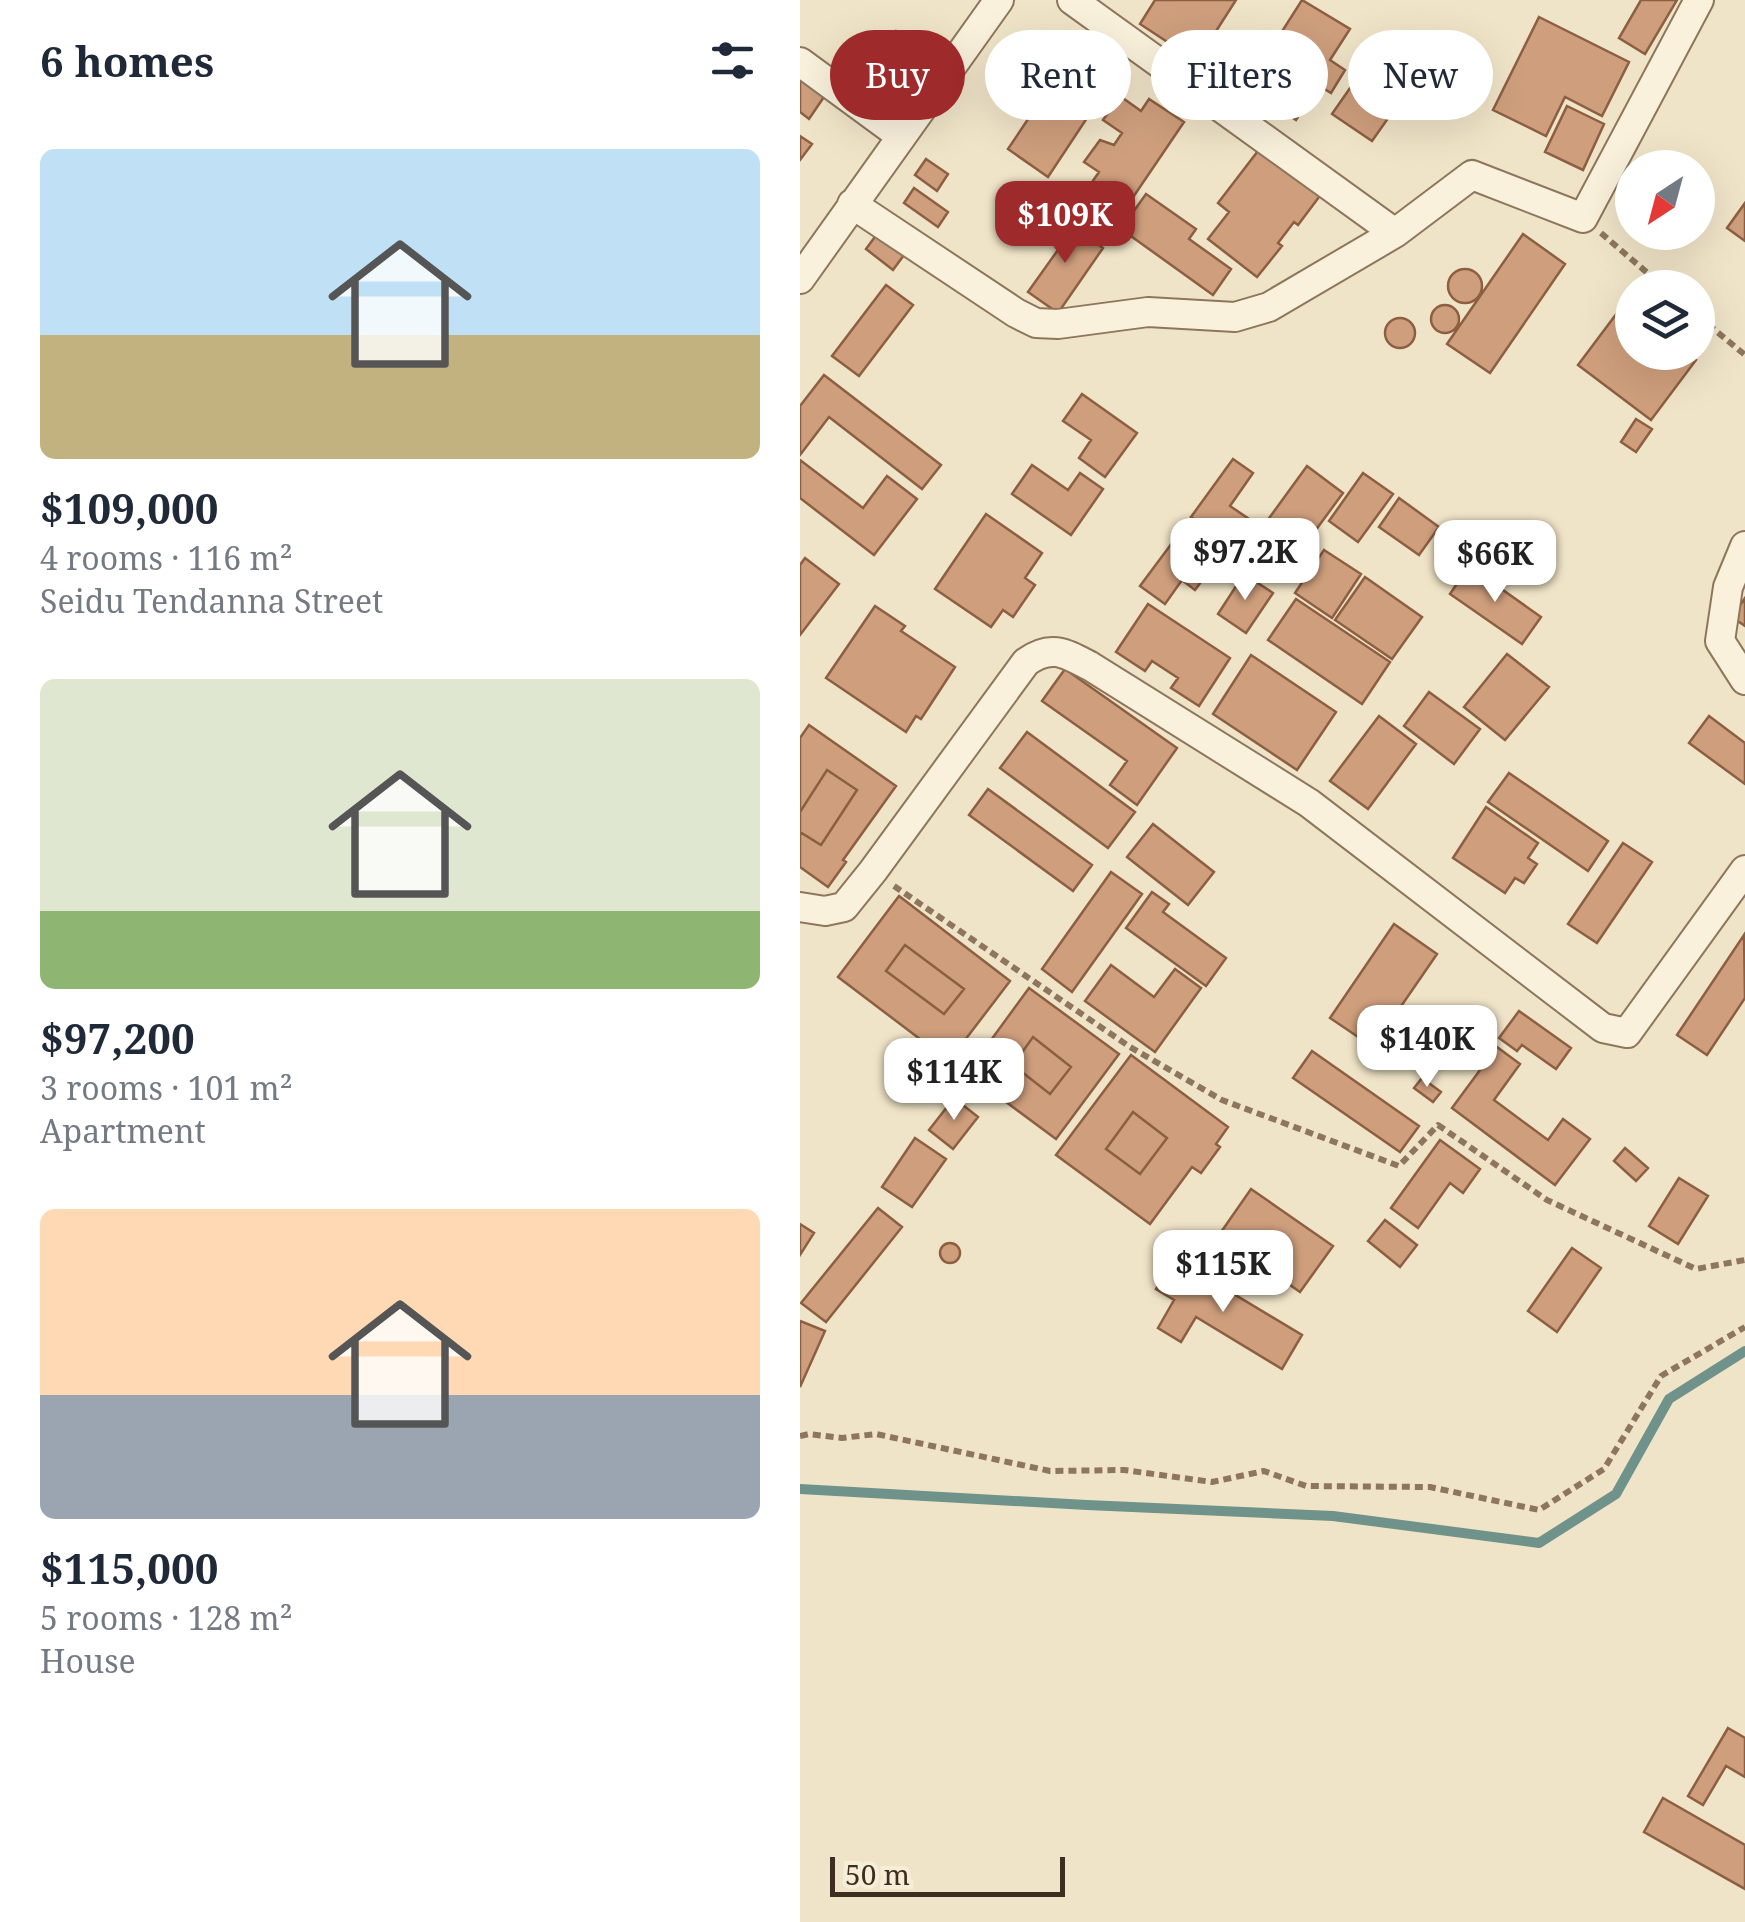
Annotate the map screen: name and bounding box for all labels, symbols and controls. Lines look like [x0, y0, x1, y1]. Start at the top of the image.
chip: Buy [830, 30, 965, 120]
chip: Rent [985, 30, 1131, 120]
chip: Filters [1151, 30, 1328, 120]
chip: New [1348, 30, 1493, 120]
text: 6 homes [40, 32, 214, 89]
icon: filters [705, 33, 760, 88]
north arrow [1615, 150, 1715, 250]
map controls [1615, 150, 1715, 370]
pin: $109K [995, 181, 1135, 266]
text: $109K [1017, 192, 1113, 235]
icon: home [310, 214, 490, 394]
button: layers [1615, 270, 1715, 370]
text: $109,000 [40, 479, 218, 536]
pin: $97.2K [1164, 518, 1326, 603]
pin: $66K [1436, 520, 1554, 605]
text: $97.2K [1192, 529, 1298, 572]
text: $66K [1456, 531, 1534, 574]
text: 4 rooms · 116 m² [40, 536, 293, 579]
text: Seidu Tendanna Street [40, 579, 383, 622]
icon: home [310, 744, 490, 924]
pin: $140K [1357, 1005, 1497, 1090]
text: $97,200 [40, 1009, 195, 1066]
text: $140K [1379, 1016, 1475, 1059]
pin: $114K [884, 1038, 1024, 1123]
text: $114K [906, 1049, 1002, 1092]
text: 3 rooms · 101 m² [40, 1066, 293, 1109]
text: Apartment [40, 1109, 206, 1152]
pin: $115K [1153, 1230, 1293, 1315]
text: $115K [1175, 1241, 1271, 1284]
icon: home [310, 1274, 490, 1454]
text: $115,000 [40, 1539, 218, 1596]
text: 5 rooms · 128 m² [40, 1596, 293, 1639]
text: House [40, 1639, 136, 1682]
scale bar [830, 1852, 1065, 1896]
text: 50 m [845, 1855, 910, 1893]

